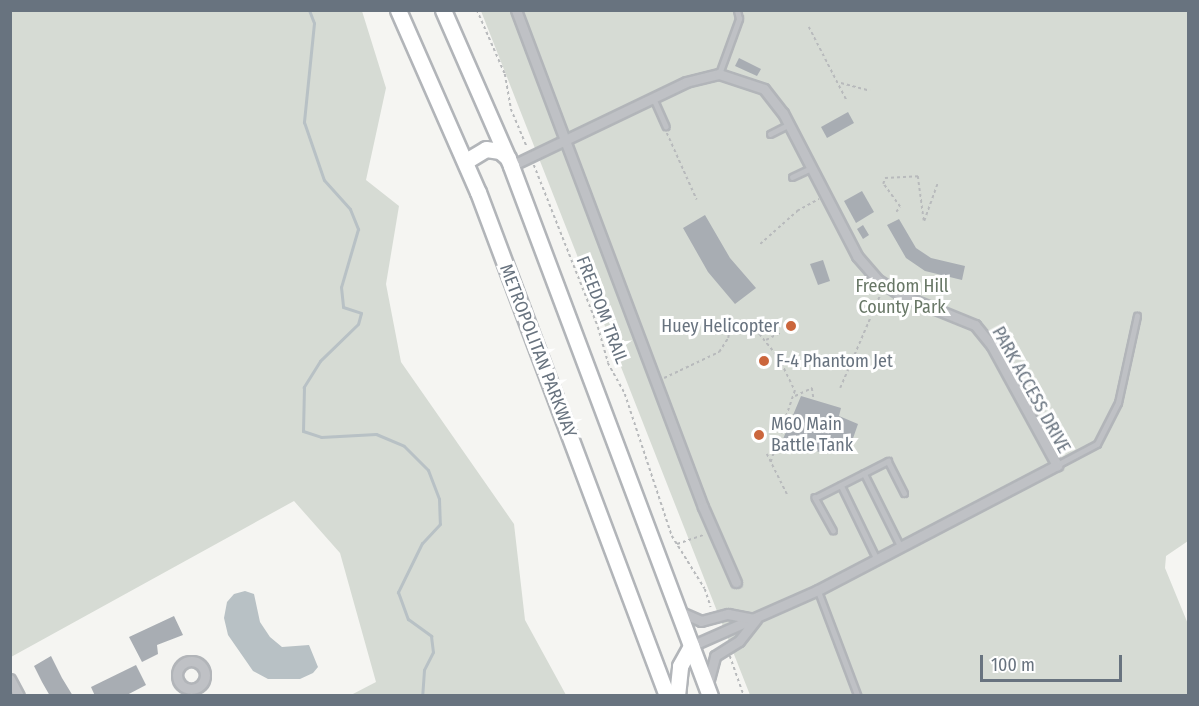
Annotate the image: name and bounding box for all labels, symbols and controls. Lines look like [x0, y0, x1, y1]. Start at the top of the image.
street label: FREEDOM TRAIL [572, 253, 632, 367]
street label: METROPOLITAN PARKWAY [495, 261, 581, 441]
park label: Freedom Hill County Park [856, 276, 948, 318]
place label: Huey Helicopter [661, 315, 779, 337]
marker: Huey Helicopter [784, 319, 798, 333]
street label: PARK ACCESS DRIVE [987, 323, 1075, 457]
place label: F-4 Phantom Jet [776, 350, 893, 372]
marker: F-4 Phantom Jet [757, 354, 771, 368]
place label: M60 Main Battle Tank [771, 414, 853, 456]
marker: M60 Main Battle Tank [752, 428, 766, 442]
scale bar [983, 643, 1126, 681]
text: 100 m [991, 654, 1035, 676]

